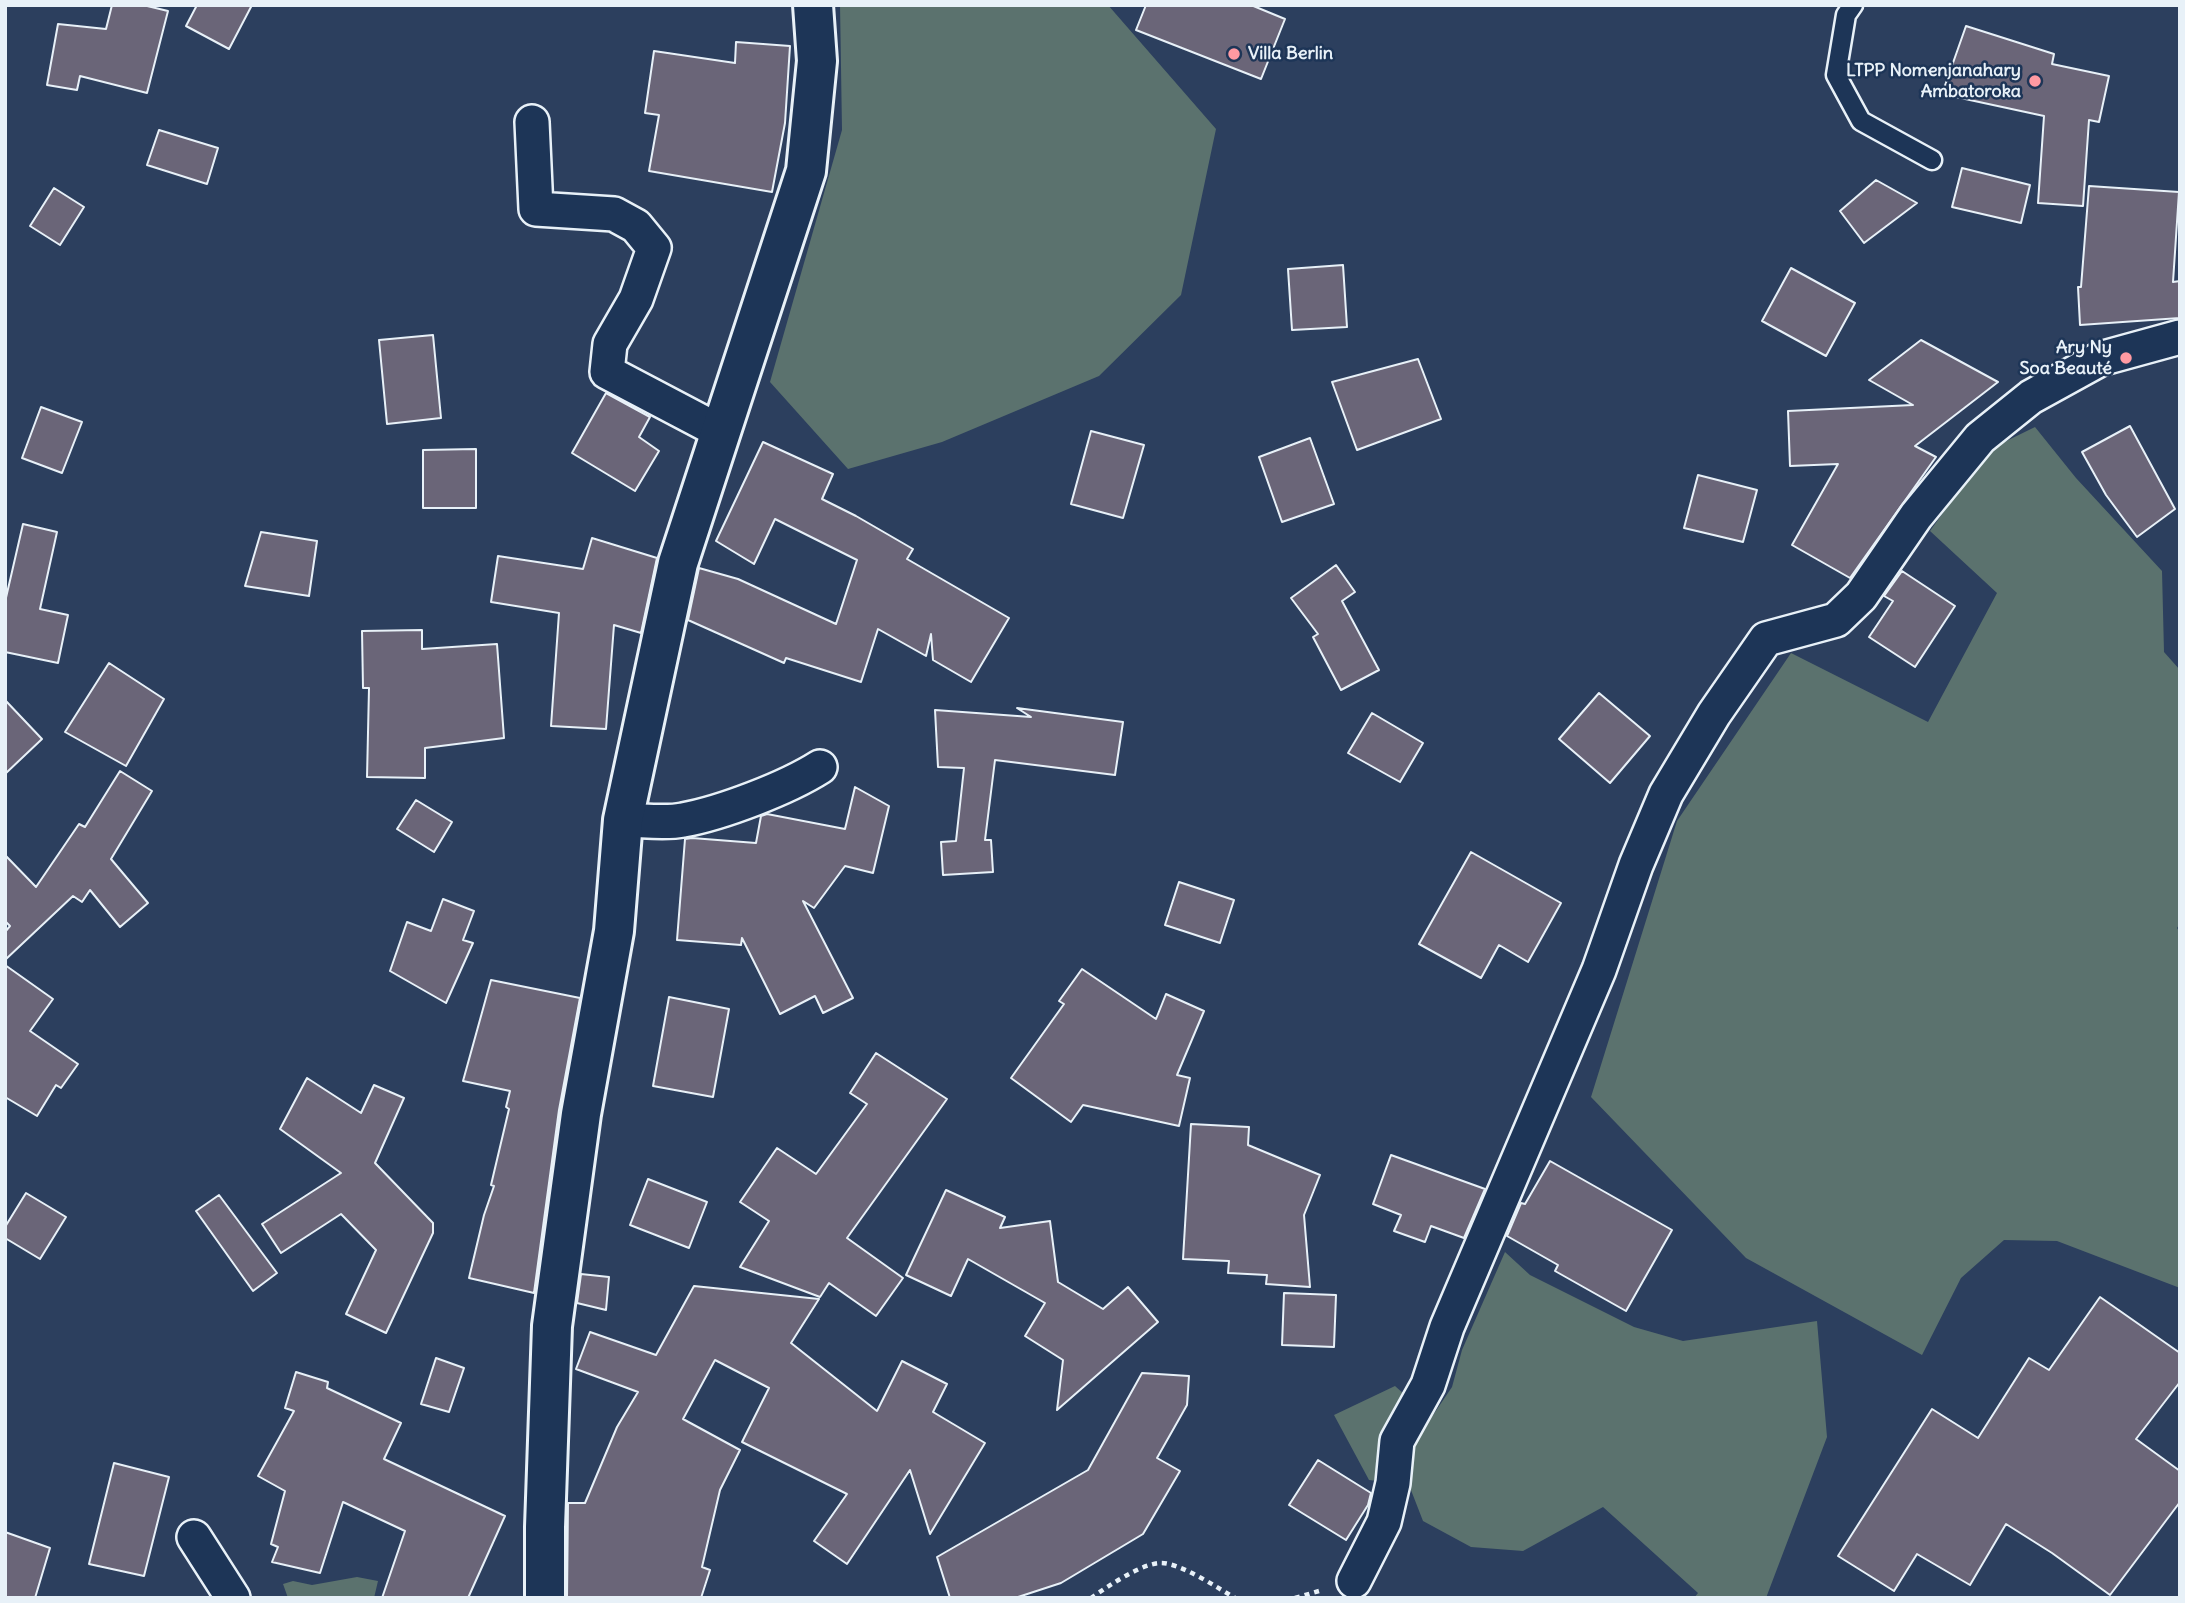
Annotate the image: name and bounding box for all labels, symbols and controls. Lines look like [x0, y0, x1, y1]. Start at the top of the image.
place label: Villa Berlin [1248, 43, 1333, 65]
marker: Villa Berlin [1226, 46, 1242, 62]
place label: LTPP Nomenjanahary Ambatoroka [1846, 60, 2021, 102]
marker: LTPP Nomenjanahary Ambatoroka [2027, 73, 2043, 89]
place label: Ary Ny Soa Beauté [2020, 337, 2112, 380]
marker: Ary Ny Soa Beauté [2118, 350, 2134, 366]

